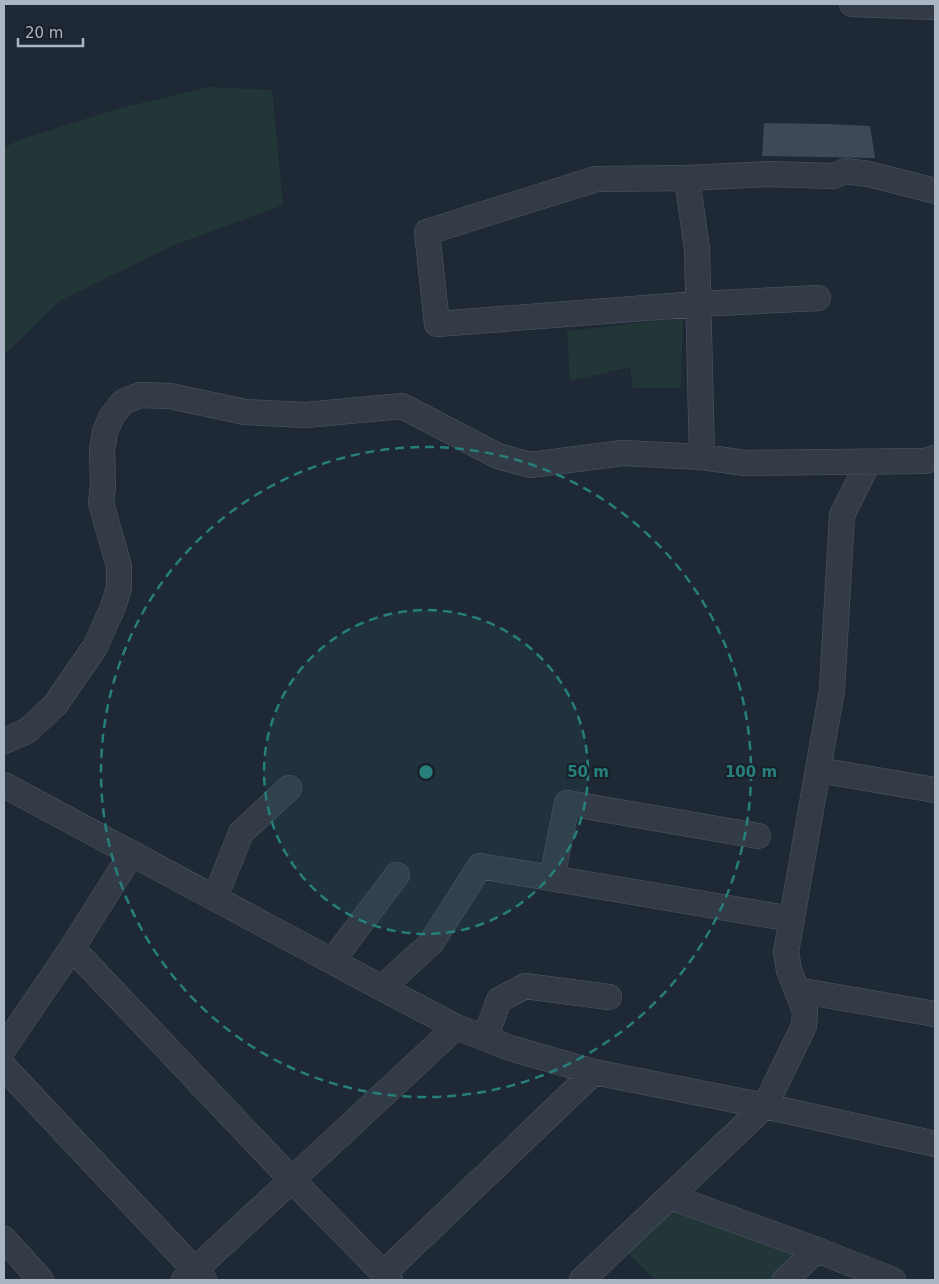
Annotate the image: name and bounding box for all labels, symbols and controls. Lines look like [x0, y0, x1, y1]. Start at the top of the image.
scale bar [18, 15, 82, 47]
text: 20 m [25, 24, 63, 42]
centre of rings [417, 763, 435, 781]
text: 50 m [567, 763, 609, 781]
text: 100 m [725, 763, 777, 781]

